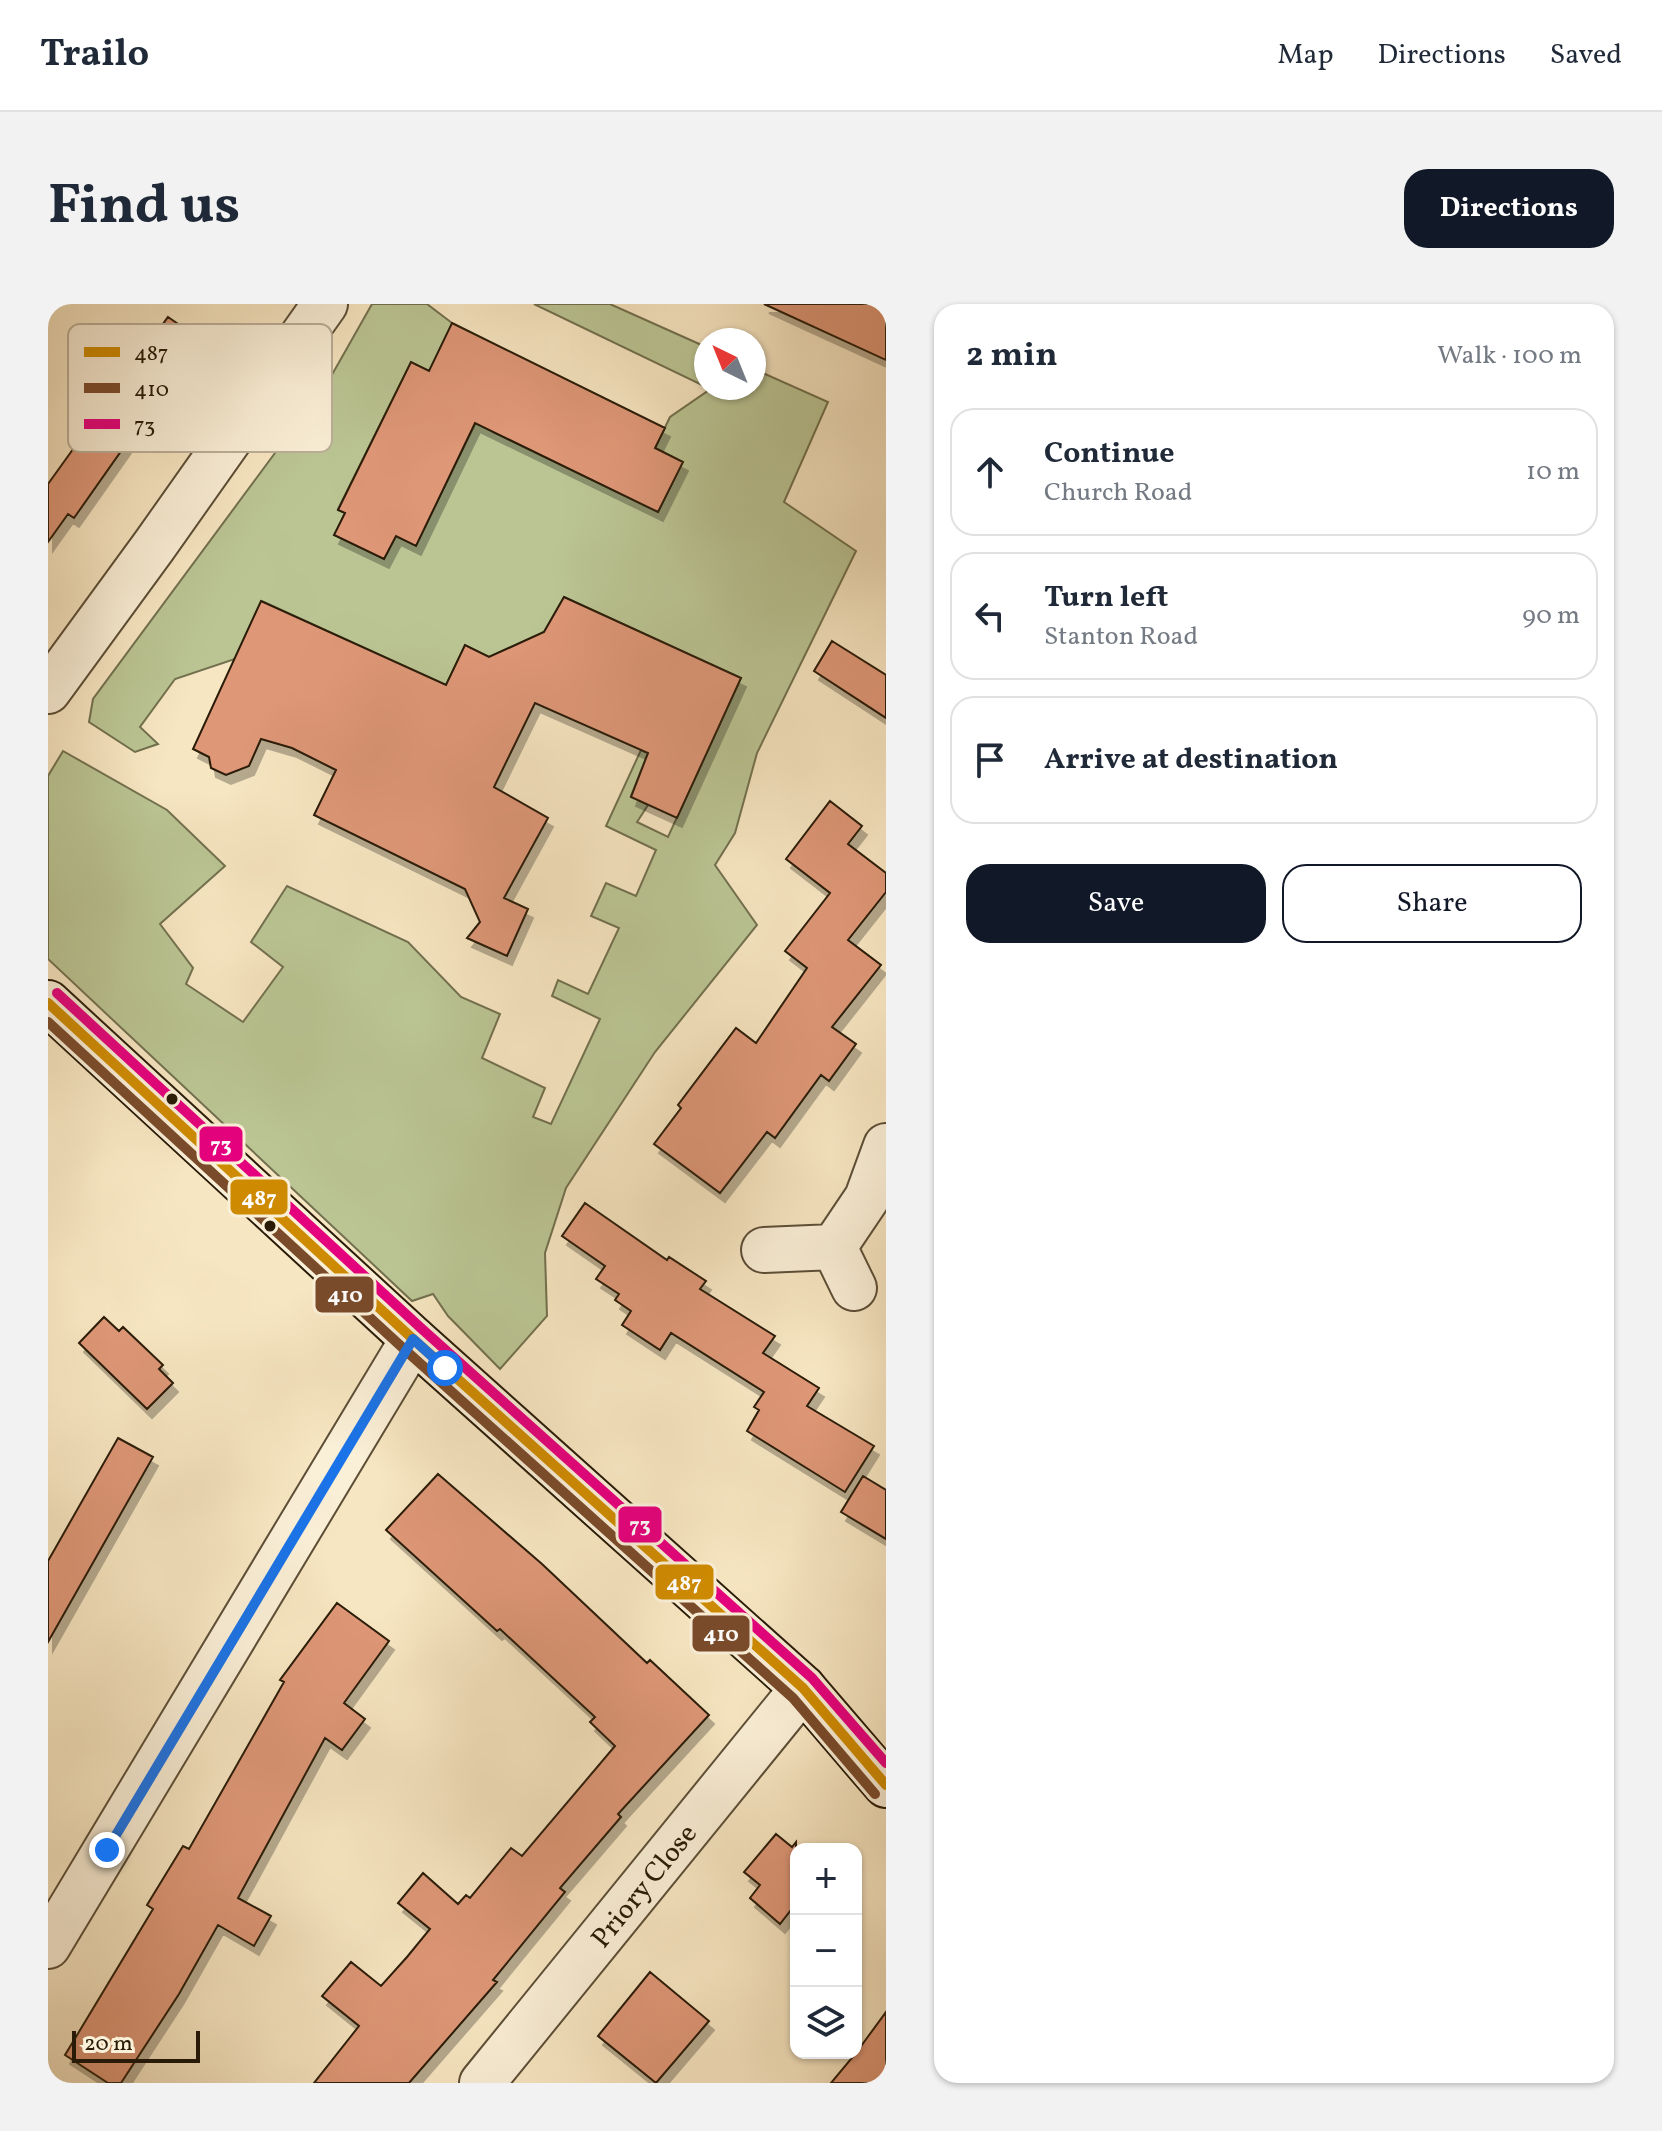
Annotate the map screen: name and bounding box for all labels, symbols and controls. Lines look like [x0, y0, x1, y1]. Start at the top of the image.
text: Trailo [40, 29, 149, 82]
text: Map [1278, 36, 1334, 75]
text: Directions [1378, 36, 1506, 75]
text: Saved [1550, 36, 1622, 75]
text: Find us [48, 169, 240, 247]
button: Directions [1404, 169, 1614, 248]
legend [68, 324, 332, 452]
north arrow [694, 328, 766, 400]
text: 2 min [966, 333, 1058, 380]
text: Walk · 100 m [1437, 338, 1582, 374]
text: 487 [134, 339, 169, 370]
text: 410 [134, 375, 169, 406]
text: 73 [134, 411, 155, 442]
text: Continue [1044, 433, 1175, 475]
icon: ahead [968, 450, 1012, 494]
text: 10 m [1526, 454, 1580, 490]
text: Church Road [1044, 475, 1192, 511]
text: Turn left [1044, 577, 1168, 619]
icon: left [968, 594, 1012, 638]
text: 90 m [1522, 598, 1580, 634]
text: Stanton Road [1044, 619, 1198, 655]
icon: arrive [968, 738, 1012, 782]
text: Arrive at destination [1044, 739, 1338, 781]
button: Save [966, 864, 1266, 943]
button: Share [1282, 864, 1582, 943]
unlabelled marker [164, 1091, 180, 1107]
line badge: 73 [198, 1125, 244, 1163]
text: 73 [210, 1131, 232, 1162]
line badge: 487 [229, 1178, 289, 1216]
text: 487 [241, 1184, 277, 1215]
unlabelled marker [262, 1218, 278, 1234]
line badge: 410 [314, 1275, 375, 1314]
text: 410 [327, 1281, 363, 1312]
route start [427, 1350, 463, 1386]
line badge: 73 [617, 1505, 663, 1544]
text: 73 [629, 1511, 651, 1542]
line badge: 487 [654, 1563, 715, 1601]
text: 487 [666, 1569, 702, 1600]
line badge: 410 [691, 1614, 751, 1653]
text: 410 [703, 1620, 739, 1651]
street label: Priory Close [583, 1816, 707, 1957]
route end [89, 1832, 125, 1868]
map controls [790, 1843, 862, 2059]
button: + [790, 1843, 862, 1915]
button: − [790, 1915, 862, 1987]
button: layers [790, 1987, 862, 2059]
scale bar [72, 2027, 200, 2063]
text: 20 m [84, 2029, 133, 2060]

